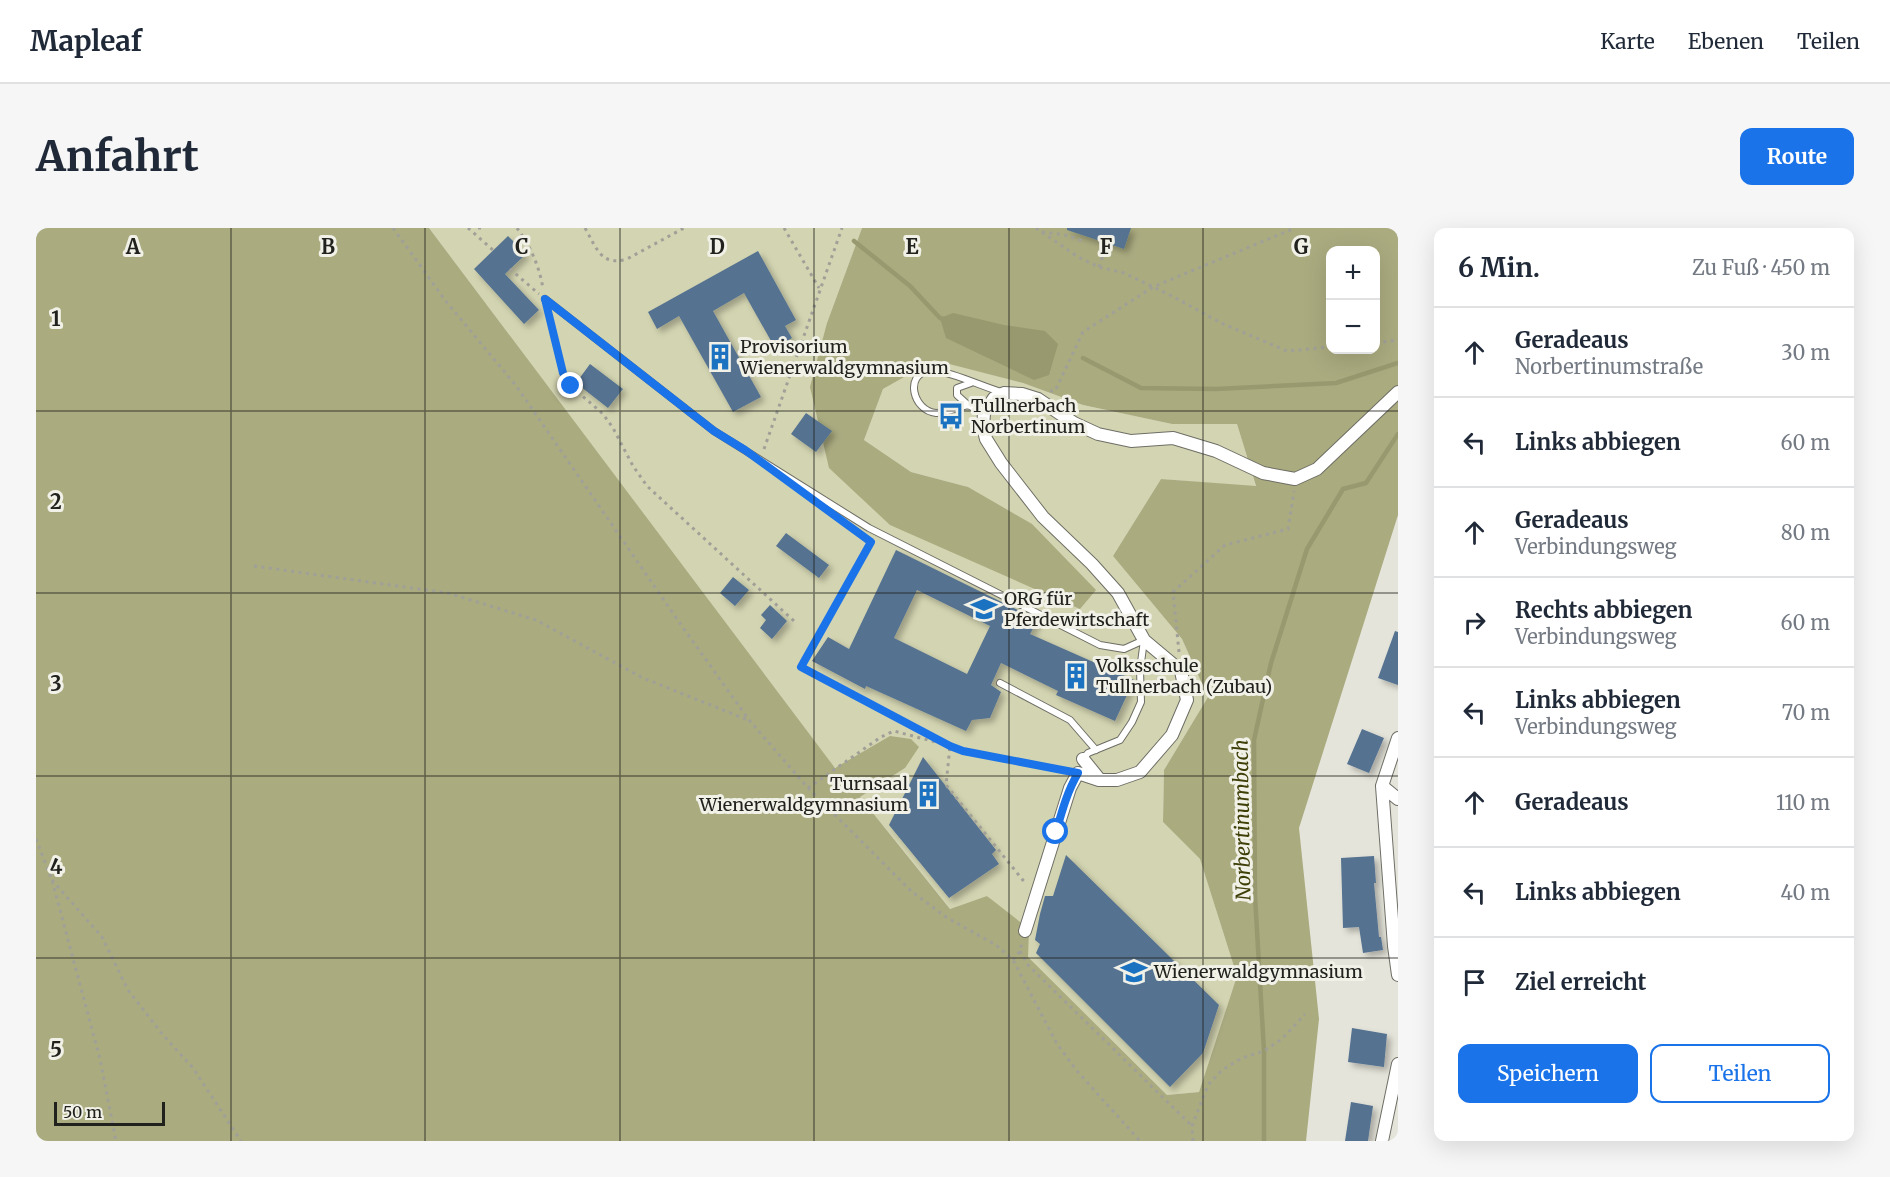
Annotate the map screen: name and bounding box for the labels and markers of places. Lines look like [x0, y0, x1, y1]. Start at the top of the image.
place label: Provisorium Wienerwaldgymnasium [739, 335, 949, 379]
building icon: Provisorium Wienerwaldgymnasium [705, 342, 735, 372]
place label: Tullnerbach Norbertinum [971, 394, 1086, 438]
bus stop icon: Tullnerbach Norbertinum [936, 401, 966, 431]
place label: ORG für Pferdewirtschaft [1004, 587, 1149, 631]
school or university icon: ORG für Pferdewirtschaft [969, 594, 999, 624]
place label: Volksschule Tullnerbach (Zubau) [1095, 654, 1272, 698]
building icon: Volksschule Tullnerbach (Zubau) [1061, 661, 1091, 691]
place label: Turnsaal Wienerwaldgymnasium [698, 772, 908, 816]
building icon: Turnsaal Wienerwaldgymnasium [913, 779, 943, 809]
school or university icon: Wienerwaldgymnasium [1119, 957, 1149, 987]
place label: Wienerwaldgymnasium [1153, 960, 1363, 983]

